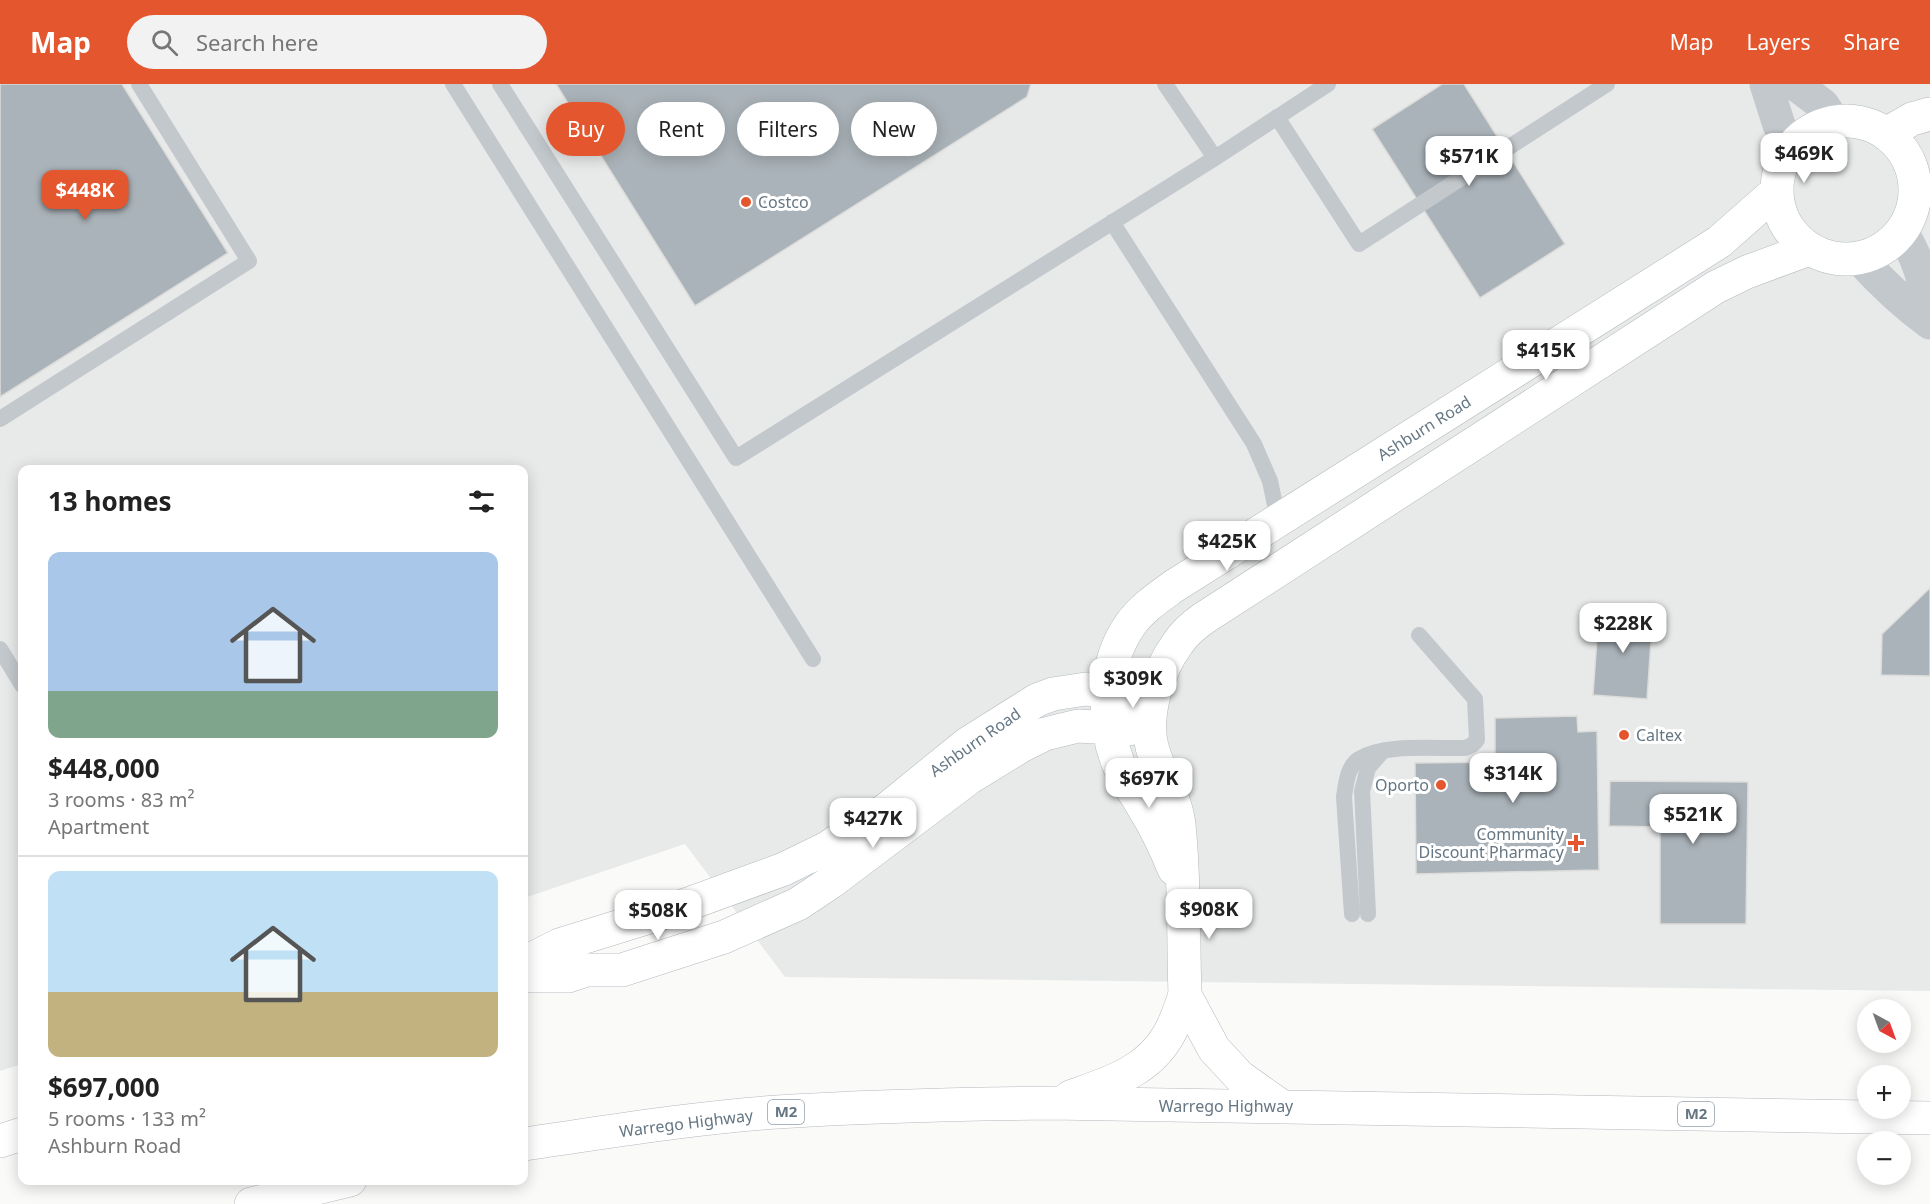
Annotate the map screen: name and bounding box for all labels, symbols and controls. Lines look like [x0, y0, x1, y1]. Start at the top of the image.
search box [127, 15, 547, 69]
text: Map [30, 23, 91, 61]
icon: search [148, 26, 181, 59]
text: Search here [196, 27, 318, 57]
text: Map [1670, 28, 1714, 56]
text: Layers [1747, 28, 1811, 56]
text: Share [1844, 28, 1900, 56]
chip: Buy [546, 102, 625, 156]
chip: Rent [637, 102, 725, 156]
chip: Filters [737, 102, 839, 156]
chip: New [851, 102, 937, 156]
pin: $469K [1762, 133, 1846, 184]
pin: $571K [1427, 136, 1511, 187]
text: $469K [1774, 139, 1834, 166]
text: $571K [1439, 142, 1499, 169]
pin: $448K [43, 170, 127, 221]
text: $448K [55, 176, 115, 203]
place label: Costco [758, 191, 809, 213]
marker: Costco [739, 195, 753, 209]
pin: $415K [1504, 330, 1588, 381]
text: $415K [1516, 336, 1576, 363]
street label: Ashburn Road [1373, 390, 1475, 466]
text: 13 homes [48, 483, 172, 519]
icon: filters [465, 485, 498, 518]
pin: $425K [1185, 521, 1269, 572]
text: $425K [1197, 527, 1257, 554]
icon: home [219, 591, 327, 699]
pin: $228K [1581, 603, 1665, 654]
text: $228K [1593, 609, 1653, 636]
pin: $309K [1091, 658, 1175, 709]
text: $309K [1103, 664, 1163, 691]
street label: Ashburn Road [925, 702, 1025, 782]
place label: Caltex [1636, 724, 1683, 746]
marker: Caltex [1617, 728, 1631, 742]
text: $448,000 [48, 750, 160, 786]
pin: $314K [1471, 753, 1555, 804]
pin: $697K [1107, 758, 1191, 809]
text: $314K [1483, 759, 1543, 786]
text: $697K [1119, 764, 1179, 791]
place label: Oporto [1375, 774, 1429, 796]
marker: Oporto [1434, 778, 1448, 792]
text: 3 rooms · 83 m² [48, 786, 195, 813]
pin: $521K [1651, 794, 1735, 845]
pin: $427K [831, 798, 915, 849]
text: $521K [1663, 800, 1723, 827]
text: $427K [843, 804, 903, 831]
text: Apartment [48, 813, 149, 840]
place label: Community Discount Pharmacy [1419, 823, 1565, 863]
marker: Community Discount Pharmacy [1569, 836, 1583, 850]
pin: $908K [1167, 889, 1251, 940]
pin: $508K [616, 890, 700, 941]
text: $908K [1179, 895, 1239, 922]
text: $508K [628, 896, 688, 923]
icon: home [219, 910, 327, 1018]
north arrow [1857, 999, 1911, 1053]
map controls [1857, 999, 1911, 1185]
button: + [1857, 1065, 1911, 1119]
text: $697,000 [48, 1069, 160, 1105]
street label: Warrego Highway [1159, 1095, 1294, 1117]
road number: M2 [768, 1100, 804, 1124]
road number: M2 [1678, 1102, 1714, 1126]
street label: Warrego Highway [618, 1104, 755, 1142]
text: 5 rooms · 133 m² [48, 1105, 206, 1132]
button: − [1857, 1131, 1911, 1185]
text: Ashburn Road [48, 1132, 181, 1159]

